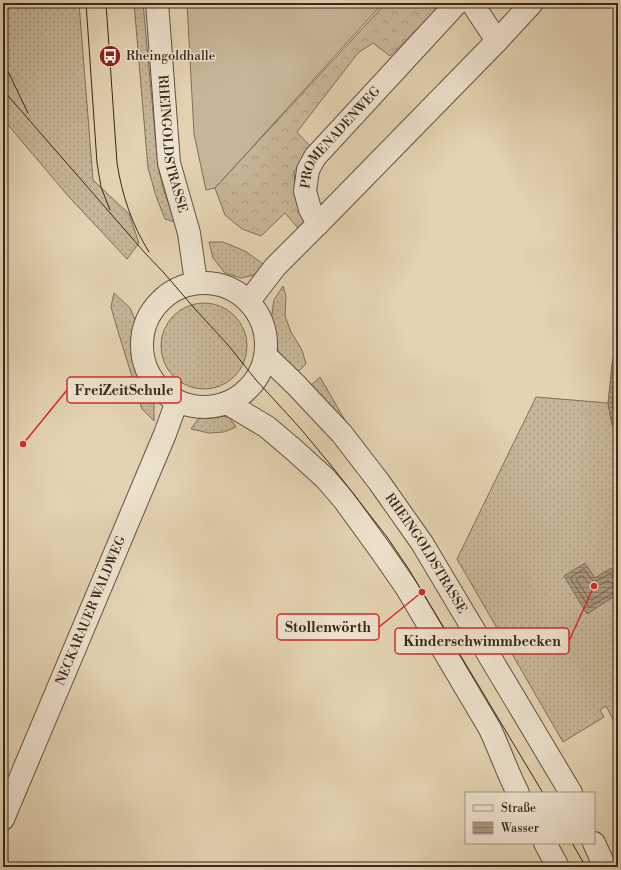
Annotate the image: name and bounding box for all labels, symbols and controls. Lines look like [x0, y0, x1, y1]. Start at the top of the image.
bus stop icon: Rheingoldhalle [97, 43, 123, 69]
place label: Rheingoldhalle [126, 48, 216, 64]
street label: RHEINGOLDSTRASSE [154, 74, 191, 215]
street label: PROMENADENWEG [297, 83, 384, 190]
callout: FreiZeitSchule [67, 377, 181, 403]
text: FreiZeitSchule [75, 382, 174, 400]
street label: RHEINGOLDSTRASSE [382, 490, 470, 616]
street label: NECKARAUER WALDWEG [52, 533, 129, 688]
callout: Stollenwörth [277, 614, 379, 640]
text: Stollenwörth [285, 619, 371, 637]
callout: Kinderschwimmbecken [395, 628, 569, 654]
text: Kinderschwimmbecken [403, 633, 561, 651]
legend [465, 792, 595, 844]
text: Straße [501, 801, 536, 816]
text: Wasser [500, 821, 539, 836]

